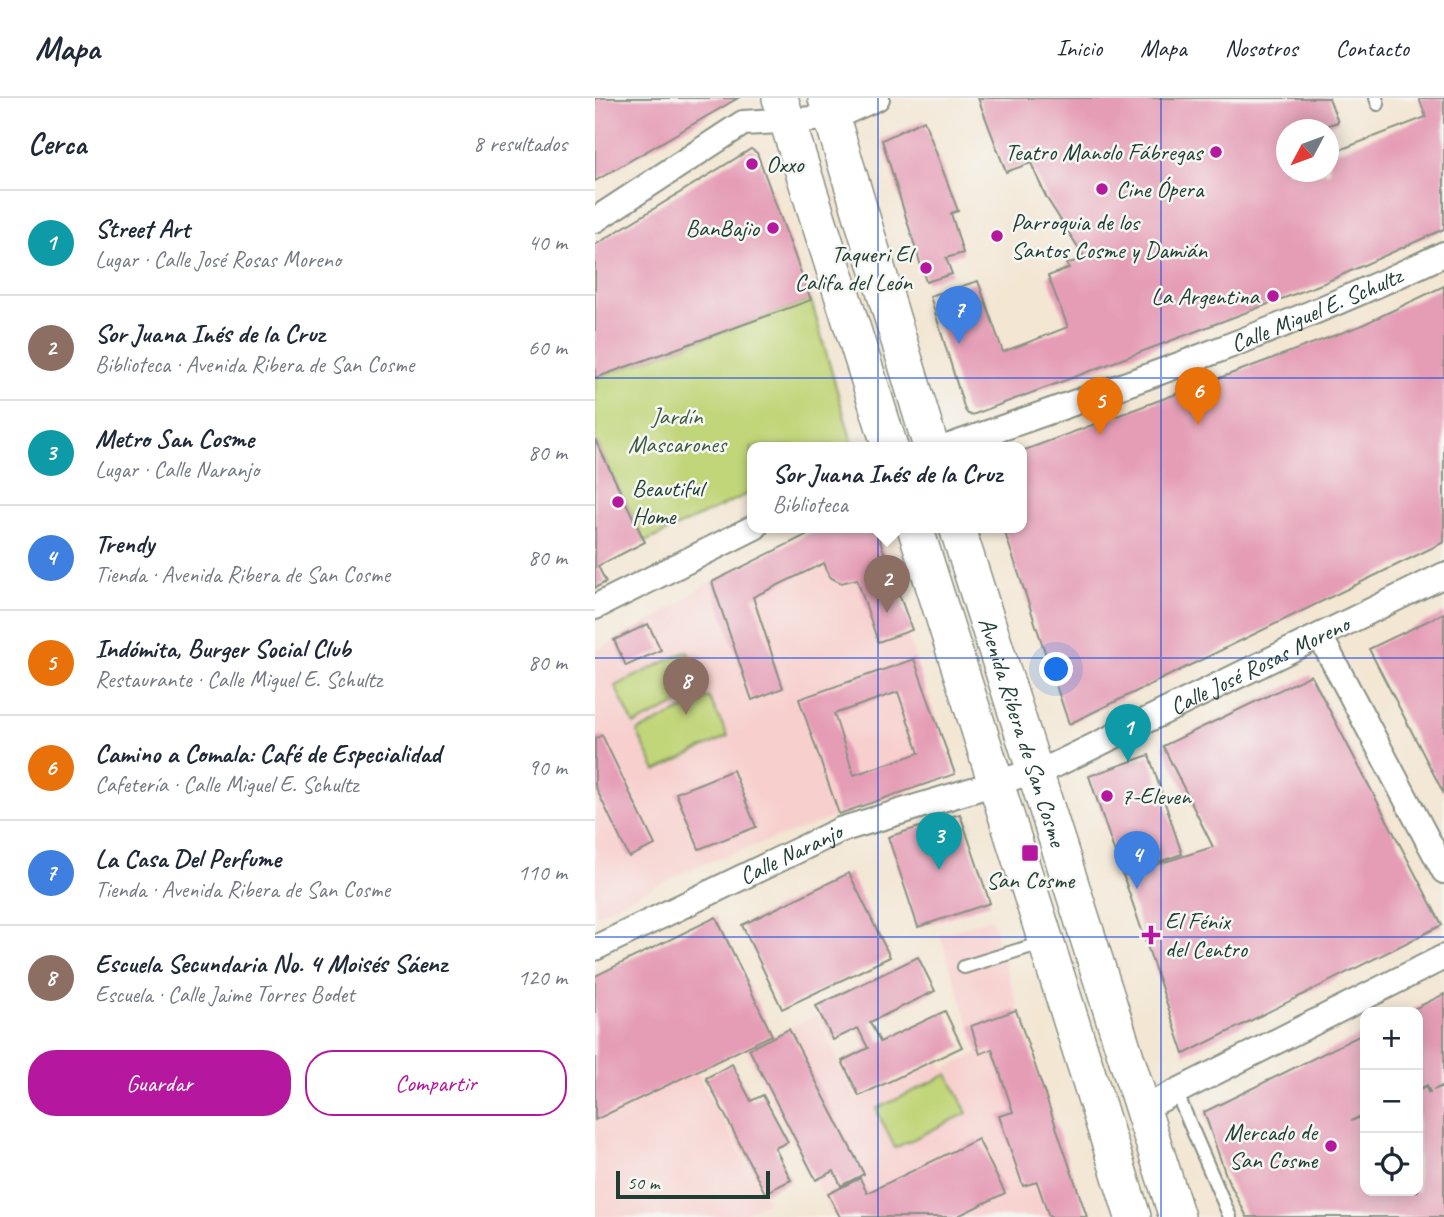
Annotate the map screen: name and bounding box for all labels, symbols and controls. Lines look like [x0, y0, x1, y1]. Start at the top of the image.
text: Mapa [35, 27, 100, 69]
text: Inicio [1056, 33, 1102, 63]
text: Mapa [1140, 33, 1187, 63]
text: Nosotros [1225, 33, 1297, 63]
text: Contacto [1335, 33, 1409, 63]
north arrow [1276, 119, 1339, 182]
text: Cerca [28, 125, 86, 163]
text: 8 resultados [473, 129, 567, 158]
place label: Teatro Manolo Fábregas [1005, 137, 1205, 167]
marker: Teatro Manolo Fábregas [1208, 144, 1224, 160]
place label: Oxxo [766, 149, 805, 179]
marker: Oxxo [744, 156, 760, 172]
place label: Cine Ópera [1116, 174, 1205, 204]
marker: Cine Ópera [1094, 181, 1110, 197]
place label: Parroquia de los Santos Cosme y Damián [1011, 207, 1208, 265]
text: Street Art [95, 212, 190, 245]
place label: BanBajio [685, 213, 761, 243]
marker: BanBajio [765, 220, 781, 236]
text: 1 [46, 228, 56, 257]
text: 40 m [528, 228, 567, 257]
marker: Parroquia de los Santos Cosme y Damián [989, 228, 1005, 244]
place label: Taqueri El Califa del León [794, 239, 916, 297]
text: Lugar · Calle José Rosas Moreno [95, 245, 341, 274]
marker: Taqueri El Califa del León [918, 260, 934, 276]
street label: Calle Miguel E. Schultz [1226, 260, 1409, 359]
place label: La Argentina [1151, 281, 1261, 311]
pin: 7 [936, 286, 982, 344]
marker: La Argentina [1265, 288, 1281, 304]
text: Sor Juana Inés de la Cruz [95, 317, 324, 350]
text: 2 [46, 333, 56, 362]
text: 60 m [528, 333, 567, 362]
text: Biblioteca · Avenida Ribera de San Cosme [95, 350, 414, 379]
pin: 6 [1175, 367, 1221, 425]
pin: 5 [1077, 377, 1123, 435]
park label: Jardín Mascarones [628, 401, 728, 459]
text: Metro San Cosme [95, 422, 254, 455]
text: 3 [46, 438, 56, 467]
text: 80 m [528, 438, 567, 467]
popup [747, 442, 1027, 533]
text: Lugar · Calle Naranjo [95, 455, 259, 484]
text: Sor Juana Inés de la Cruz [772, 457, 1002, 490]
place label: Beautiful Home [632, 473, 707, 531]
text: Biblioteca [772, 490, 848, 519]
marker: Beautiful Home [610, 494, 626, 510]
text: Trendy [95, 527, 154, 560]
text: 4 [46, 543, 56, 572]
text: 80 m [528, 543, 567, 572]
pin: 2 [864, 555, 910, 613]
text: Tienda · Avenida Ribera de San Cosme [95, 560, 390, 589]
street label: Calle José Rosas Moreno [1165, 608, 1356, 722]
street label: Avenida Ribera de San Cosme [972, 614, 1074, 852]
text: Indómita, Burger Social Club [95, 632, 351, 665]
text: 5 [46, 648, 56, 677]
text: 80 m [528, 648, 567, 677]
your location [1039, 652, 1073, 686]
pin: 8 [663, 657, 709, 715]
text: Restaurante · Calle Miguel E. Schultz [95, 665, 382, 694]
pin: 1 [1105, 704, 1151, 762]
text: Camino a Comala: Café de Especialidad [95, 737, 441, 770]
text: 6 [46, 753, 56, 782]
text: 90 m [528, 753, 567, 782]
text: Cafetería · Calle Miguel E. Schultz [95, 770, 358, 799]
place label: 7-Eleven [1121, 781, 1192, 811]
marker: 7-Eleven [1099, 788, 1115, 804]
pin: 3 [916, 812, 962, 870]
street label: Calle Naranjo [734, 815, 849, 891]
pin: 4 [1114, 831, 1160, 889]
text: La Casa Del Perfume [95, 842, 281, 875]
marker: San Cosme [1020, 843, 1040, 863]
text: 7 [46, 858, 56, 887]
text: 110 m [518, 858, 567, 887]
place label: San Cosme [986, 865, 1076, 895]
text: Tienda · Avenida Ribera de San Cosme [95, 875, 390, 904]
place label: El Fénix del Centro [1165, 906, 1249, 964]
marker: El Fénix del Centro [1143, 927, 1159, 943]
text: Escuela Secundaria No. 4 Moisés Sáenz [95, 947, 447, 980]
text: 8 [46, 963, 56, 992]
text: 120 m [518, 963, 567, 992]
text: Escuela · Calle Jaime Torres Bodet [95, 980, 355, 1009]
map controls [1360, 1007, 1423, 1196]
button: + [1360, 1007, 1423, 1070]
button: Guardar [28, 1050, 291, 1116]
button: Compartir [305, 1050, 567, 1116]
button: − [1360, 1070, 1423, 1133]
place label: Mercado de San Cosme [1224, 1117, 1319, 1175]
button: locate [1360, 1133, 1423, 1196]
marker: Mercado de San Cosme [1323, 1138, 1339, 1154]
scale bar [616, 1168, 770, 1200]
text: 50 m [627, 1171, 659, 1195]

